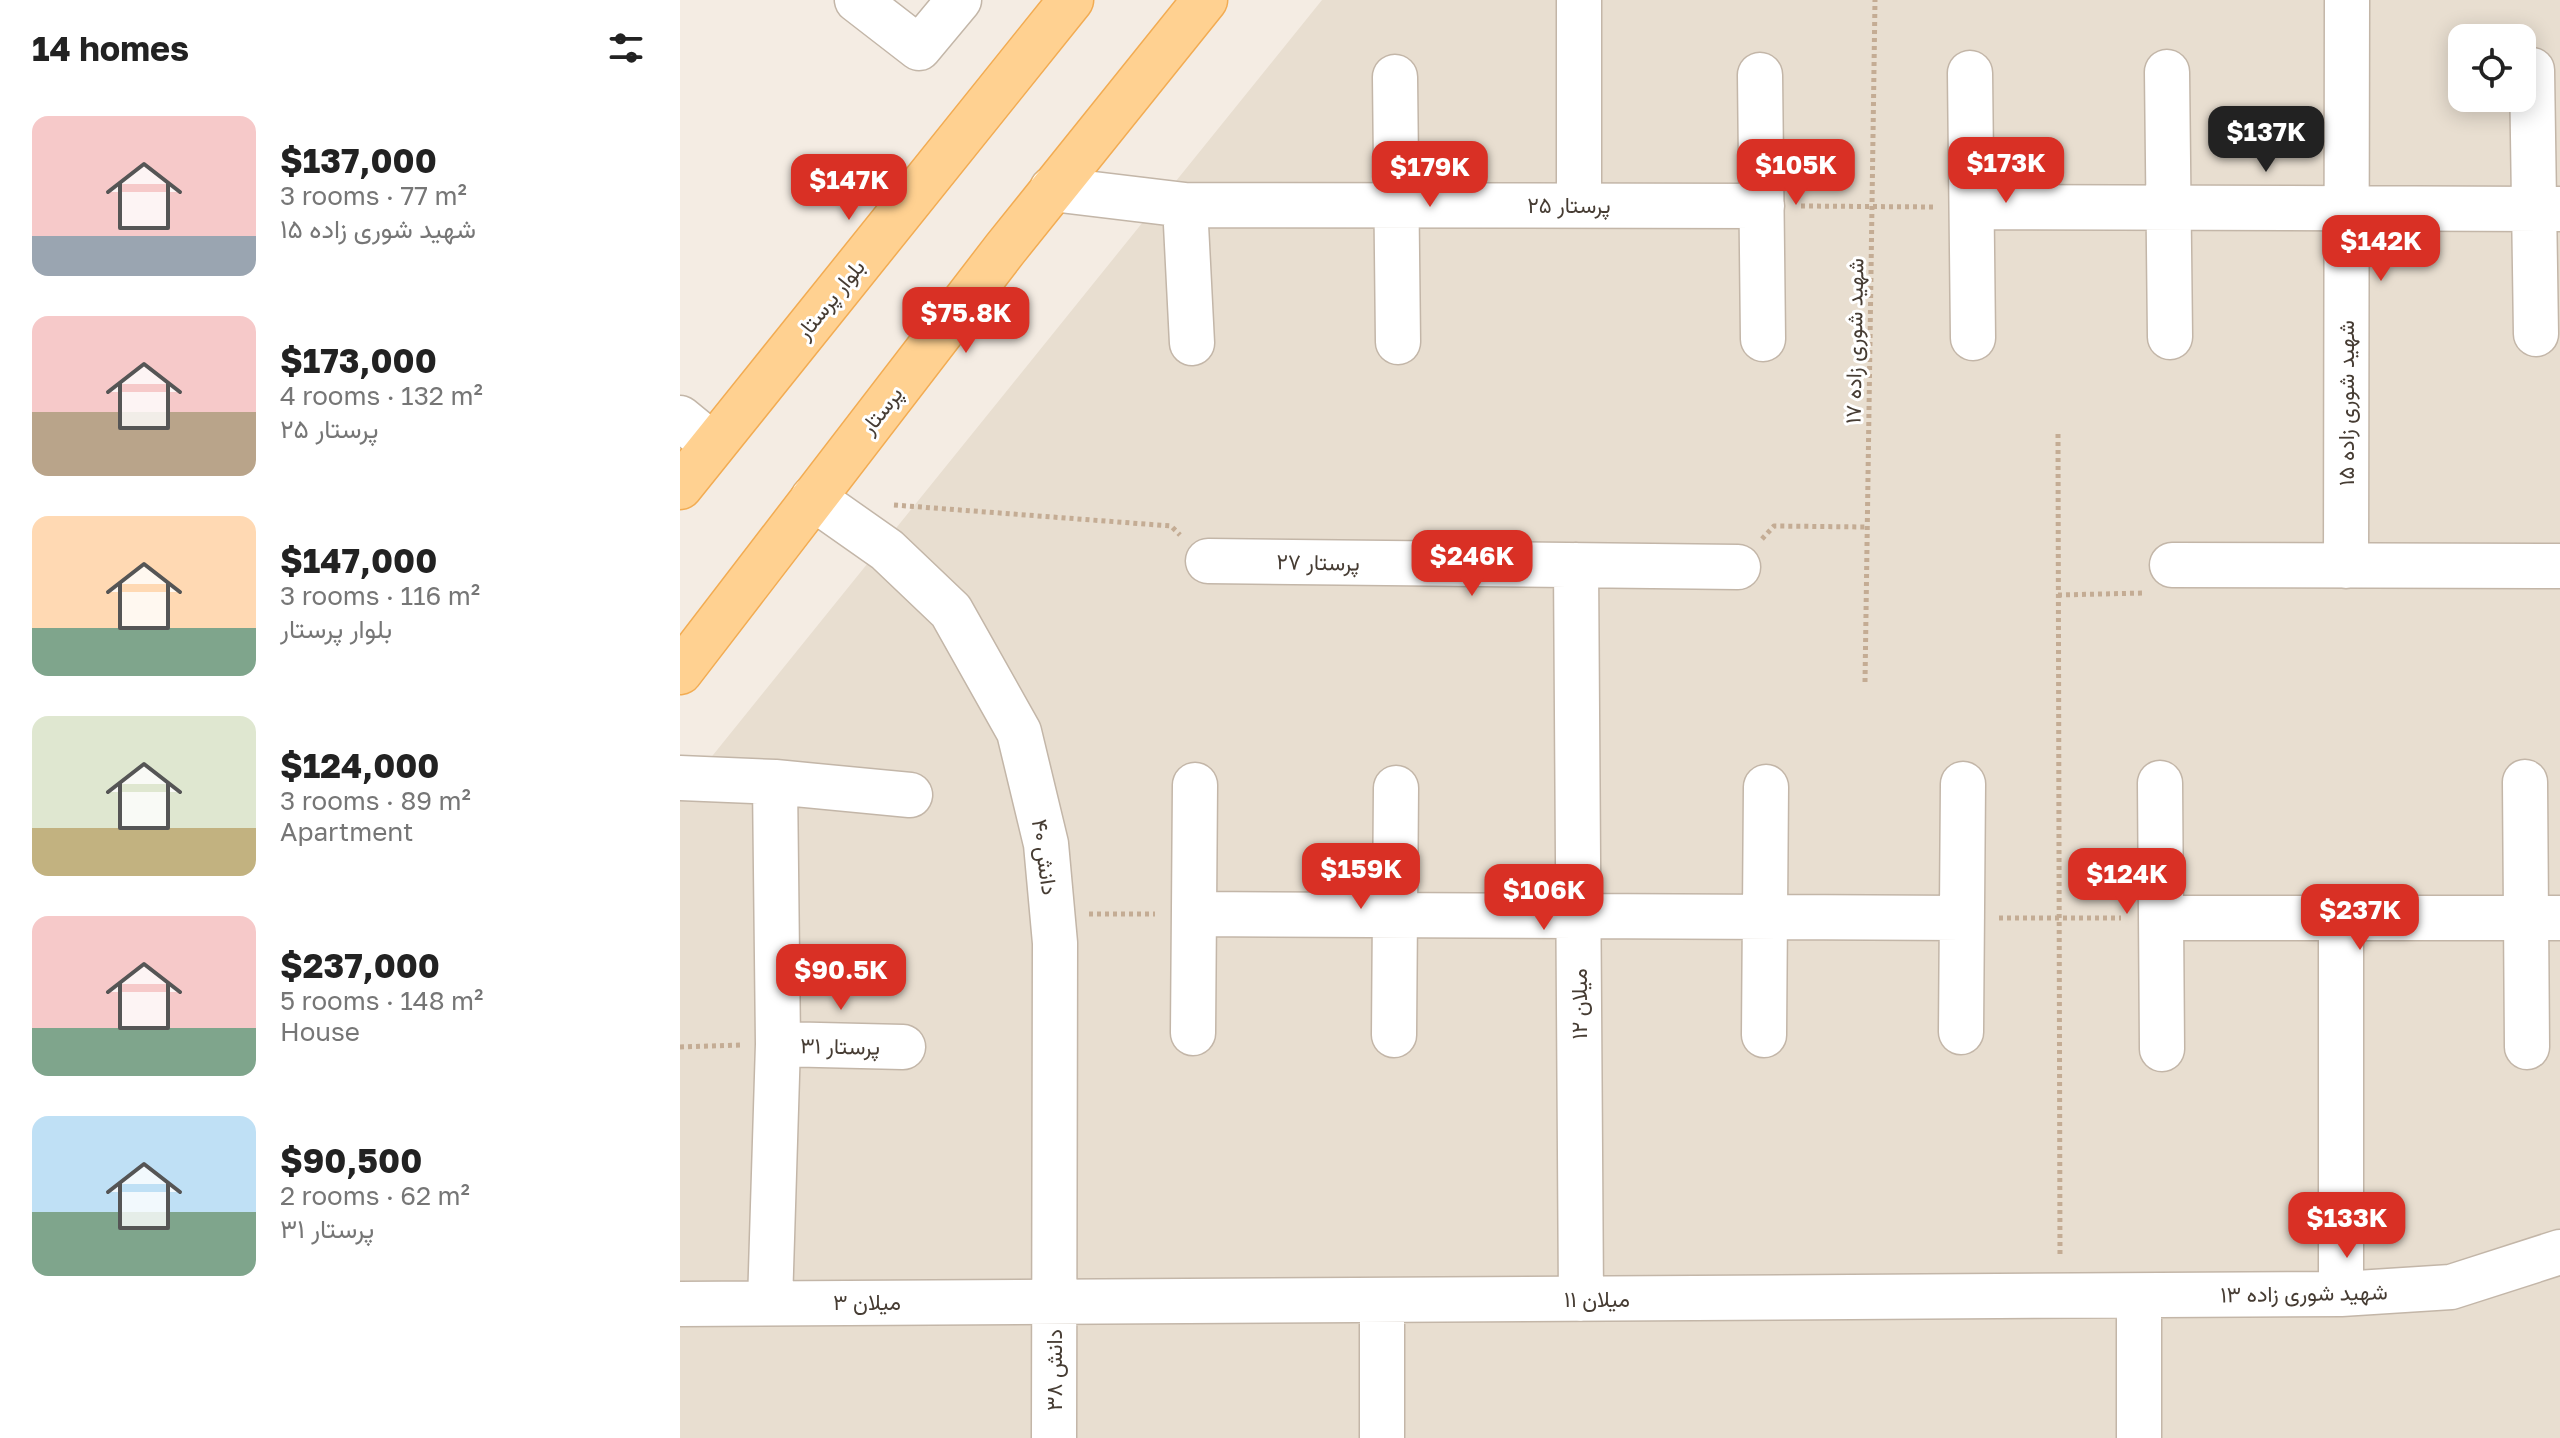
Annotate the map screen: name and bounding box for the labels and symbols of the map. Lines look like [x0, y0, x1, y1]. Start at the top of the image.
pin: $137K [2210, 106, 2322, 174]
pin: $173K [1950, 137, 2062, 205]
pin: $105K [1740, 139, 1852, 207]
pin: $179K [1374, 141, 1486, 209]
pin: $147K [793, 154, 905, 222]
street label: پرستار ۲۵ [1527, 191, 1611, 220]
pin: $142K [2325, 215, 2437, 283]
street label: بلوار پرستار [789, 253, 872, 346]
street label: شهید شوری زاده ۱۷ [1839, 258, 1869, 424]
pin: $75.8K [901, 287, 1031, 355]
street label: شهید شوری زاده ۱۵ [2332, 320, 2360, 486]
street label: پرستار [853, 380, 909, 441]
pin: $246K [1416, 530, 1528, 598]
street label: پرستار ۲۷ [1276, 547, 1360, 578]
street label: دانش ۴۰ [1026, 817, 1064, 897]
pin: $159K [1305, 843, 1417, 911]
pin: $124K [2071, 848, 2183, 916]
pin: $106K [1488, 864, 1600, 932]
pin: $237K [2304, 884, 2416, 952]
pin: $90.5K [776, 944, 906, 1012]
street label: میلان ۱۲ [1565, 968, 1592, 1040]
street label: پرستار ۳‍۱ [800, 1031, 880, 1062]
pin: $133K [2291, 1192, 2403, 1260]
street label: شهید شوری زاده ۱۳ [2220, 1278, 2388, 1308]
street label: میلان ۱۱ [1564, 1285, 1630, 1312]
street label: میلان ۳ [833, 1288, 901, 1315]
street label: دانش ۳۸ [1040, 1329, 1068, 1411]

